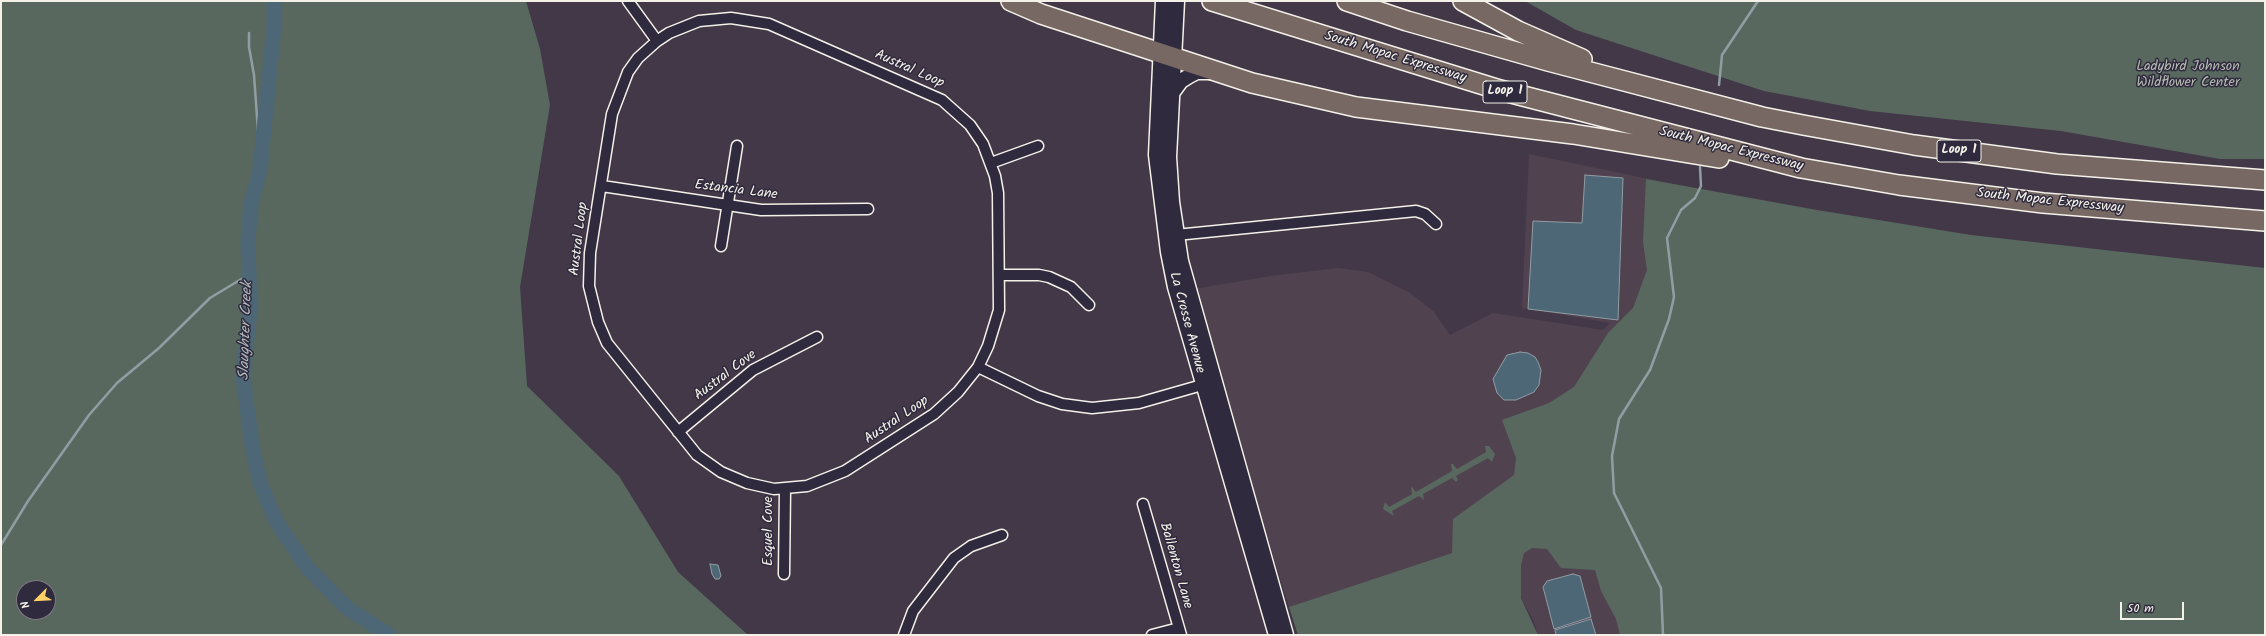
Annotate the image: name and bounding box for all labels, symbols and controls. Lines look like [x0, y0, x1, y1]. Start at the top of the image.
street label: South Mopac Expressway [1322, 28, 1468, 88]
street label: Austral Loop [872, 47, 946, 93]
park label: Ladybird Johnson Wildflower Center [2136, 60, 2240, 92]
road number: Loop 1 [1483, 81, 1527, 103]
street label: South Mopac Expressway [1657, 124, 1805, 176]
road number: Loop 1 [1937, 140, 1981, 162]
street label: Estancia Lane [694, 178, 778, 204]
street label: South Mopac Expressway [1976, 186, 2124, 218]
street label: Austral Loop [567, 201, 593, 277]
street label: La Crosse Avenue [1164, 270, 1208, 376]
water label: Slaughter Creek [236, 281, 258, 381]
street label: Austral Cove [691, 347, 761, 405]
street label: Austral Loop [862, 393, 932, 449]
street label: Esquel Cove [762, 496, 778, 566]
street label: Ballenton Lane [1155, 521, 1195, 611]
north arrow [16, 580, 56, 620]
scale bar [2122, 594, 2186, 620]
text: N [16, 598, 36, 611]
text: 50 m [2127, 599, 2154, 618]

